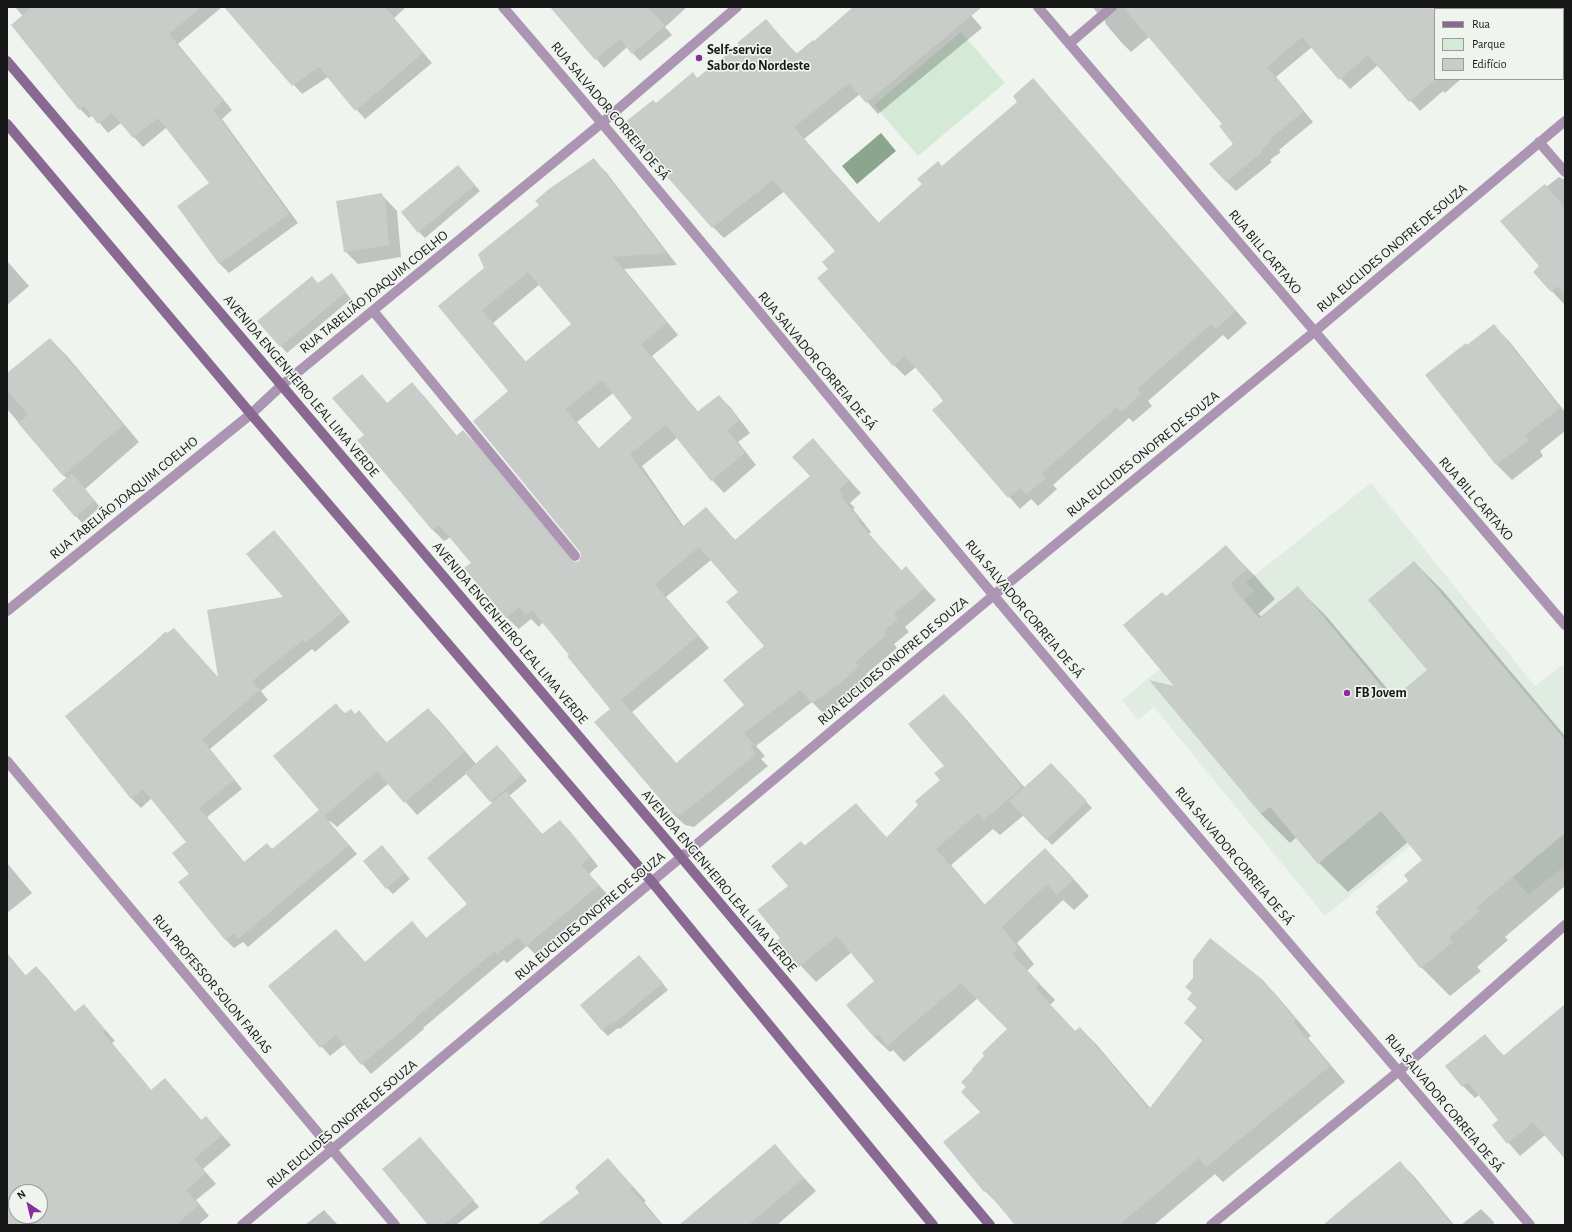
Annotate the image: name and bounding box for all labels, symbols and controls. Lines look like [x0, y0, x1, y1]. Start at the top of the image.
legend [1434, 8, 1564, 80]
text: Rua [1472, 18, 1490, 30]
street label: RUA SALVADOR CORREIA DE SÁ [547, 38, 673, 184]
text: Parque [1472, 38, 1505, 50]
place label: Self-service Sabor do Nordeste [707, 42, 810, 74]
marker: Self-service Sabor do Nordeste [694, 53, 704, 63]
text: Edifício [1472, 58, 1507, 70]
street label: RUA EUCLIDES ONOFRE DE SOUZA [1313, 180, 1471, 316]
street label: RUA BILL CARTAXO [1225, 206, 1305, 298]
street label: RUA TABELIÃO JOAQUIM COELHO [296, 227, 452, 357]
street label: RUA SALVADOR CORREIA DE SÁ [754, 288, 880, 434]
street label: AVENIDA ENGENHEIRO LEAL LIMA VERDE [220, 291, 382, 481]
street label: RUA EUCLIDES ONOFRE DE SOUZA [1063, 387, 1223, 521]
street label: RUA TABELIÃO JOAQUIM COELHO [46, 433, 202, 563]
street label: RUA BILL CARTAXO [1435, 454, 1517, 544]
street label: RUA SALVADOR CORREIA DE SÁ [961, 536, 1087, 682]
street label: AVENIDA ENGENHEIRO LEAL LIMA VERDE [429, 538, 591, 728]
street label: RUA EUCLIDES ONOFRE DE SOUZA [814, 593, 972, 729]
place label: FB Jovem [1355, 685, 1407, 701]
marker: FB Jovem [1342, 688, 1352, 698]
street label: RUA SALVADOR CORREIA DE SÁ [1171, 783, 1297, 929]
street label: AVENIDA ENGENHEIRO LEAL LIMA VERDE [638, 786, 800, 976]
street label: RUA EUCLIDES ONOFRE DE SOUZA [511, 848, 669, 984]
street label: RUA PROFESSOR SOLON FARIAS [149, 911, 275, 1057]
street label: RUA SALVADOR CORREIA DE SÁ [1381, 1030, 1507, 1176]
street label: RUA EUCLIDES ONOFRE DE SOUZA [263, 1056, 421, 1192]
north arrow [8, 1184, 48, 1224]
text: N [15, 1188, 28, 1201]

